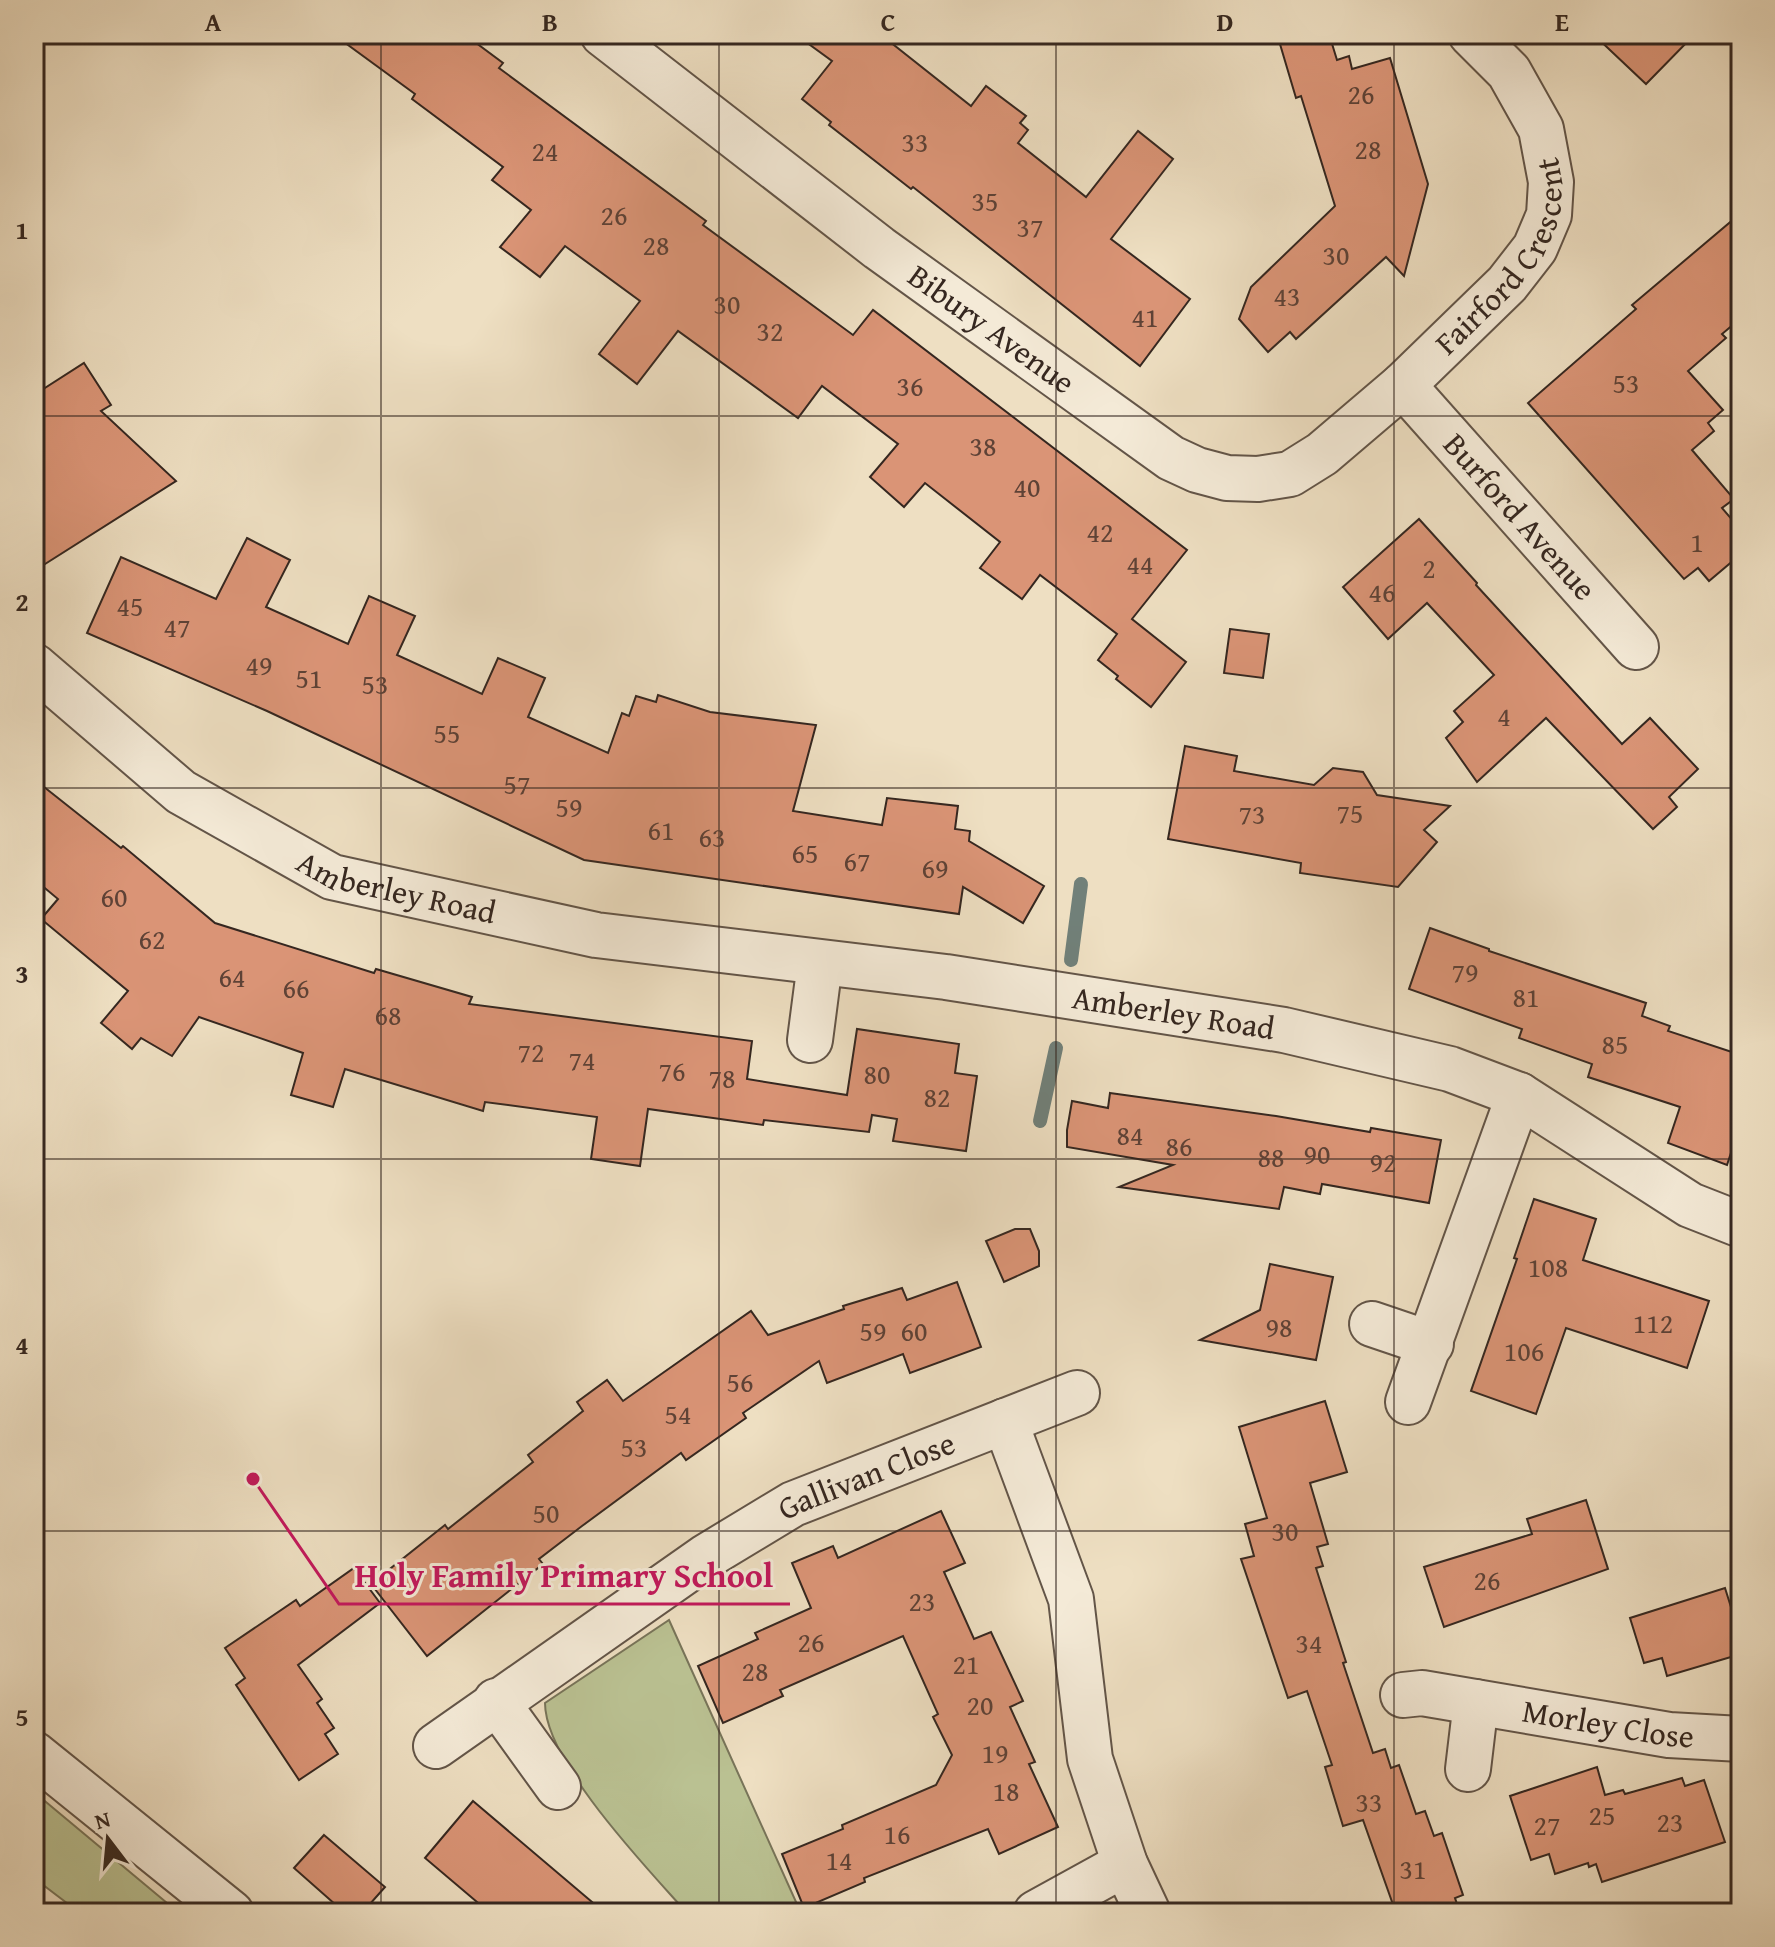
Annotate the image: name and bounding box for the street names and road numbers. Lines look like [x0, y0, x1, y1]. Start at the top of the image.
street label: Fairford Crescent [1424, 154, 1575, 365]
street label: Bibury Avenue [899, 252, 1085, 405]
street label: Burford Avenue [1433, 422, 1608, 610]
street label: Amberley Road [288, 838, 500, 935]
street label: Amberley Road [1069, 973, 1278, 1051]
street label: Gallivan Close [768, 1419, 962, 1531]
street label: Morley Close [1519, 1686, 1695, 1759]

